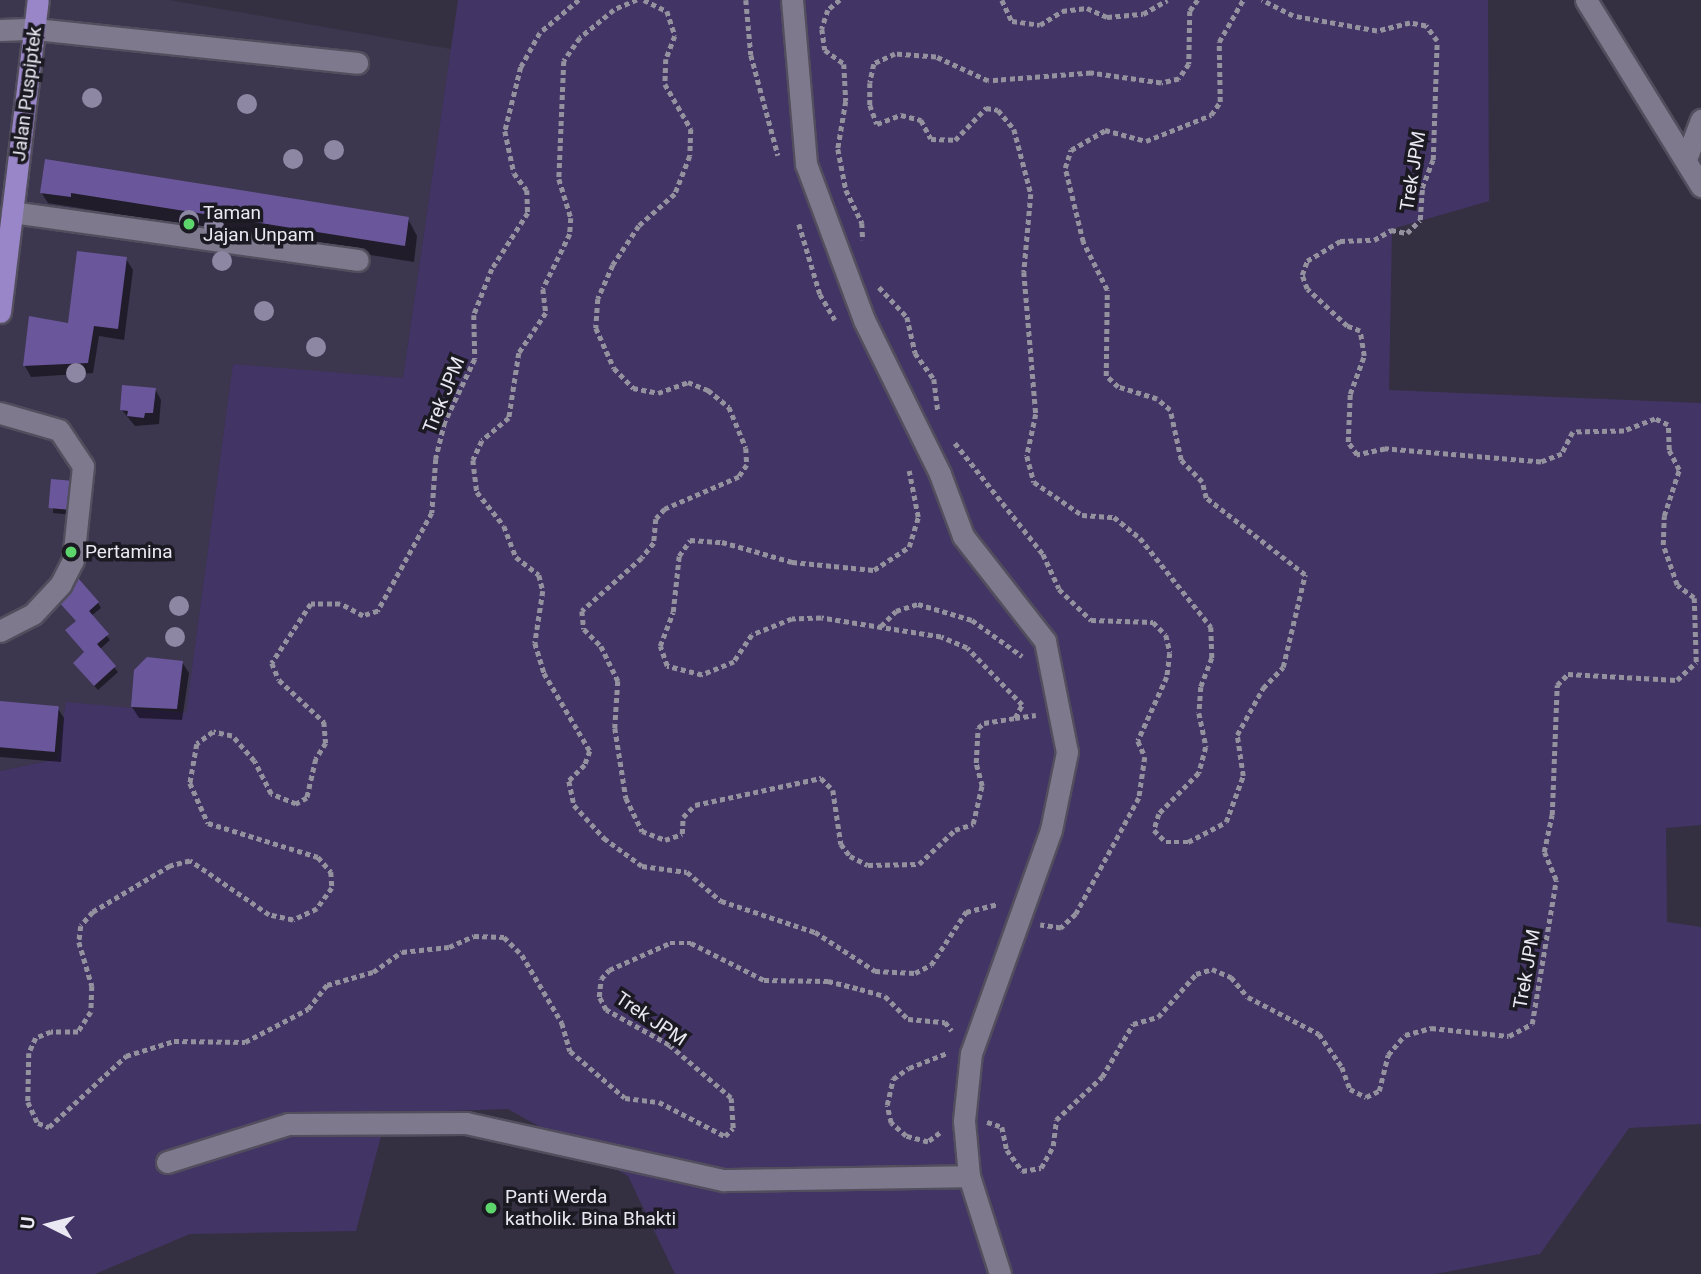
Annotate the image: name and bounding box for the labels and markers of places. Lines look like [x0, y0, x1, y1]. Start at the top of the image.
place label: Taman Jajan Unpam [203, 202, 314, 246]
marker: Taman Jajan Unpam [181, 216, 197, 232]
place label: Pertamina [85, 541, 173, 563]
marker: Pertamina [63, 544, 79, 560]
place label: Panti Werda katholik. Bina Bhakti [505, 1186, 676, 1230]
marker: Panti Werda katholik. Bina Bhakti [483, 1200, 499, 1216]

